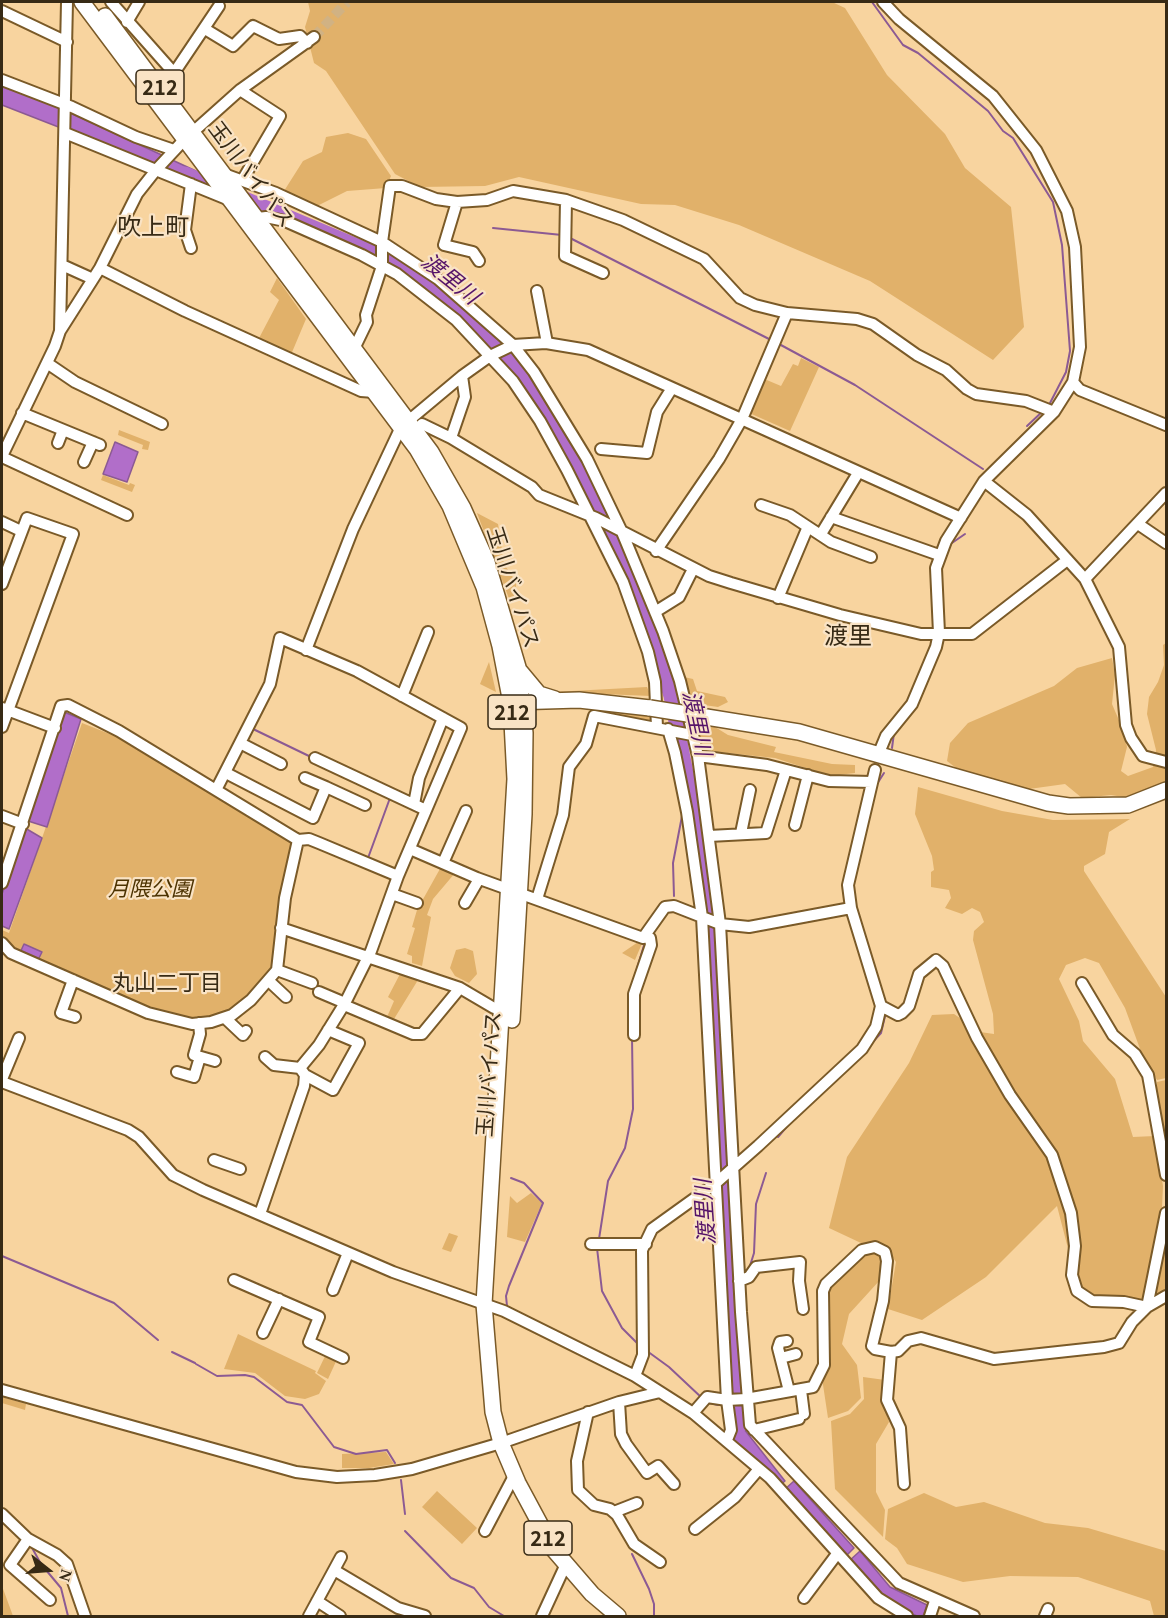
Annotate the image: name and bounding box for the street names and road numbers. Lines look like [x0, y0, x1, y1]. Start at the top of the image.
road number: 212 [136, 70, 184, 104]
street label: 玉川バイパス [204, 116, 300, 232]
street label: 玉川バイパス [483, 523, 545, 651]
road number: 212 [488, 695, 536, 729]
street label: 玉川バイパス [471, 1010, 505, 1138]
road number: 212 [524, 1521, 572, 1555]

